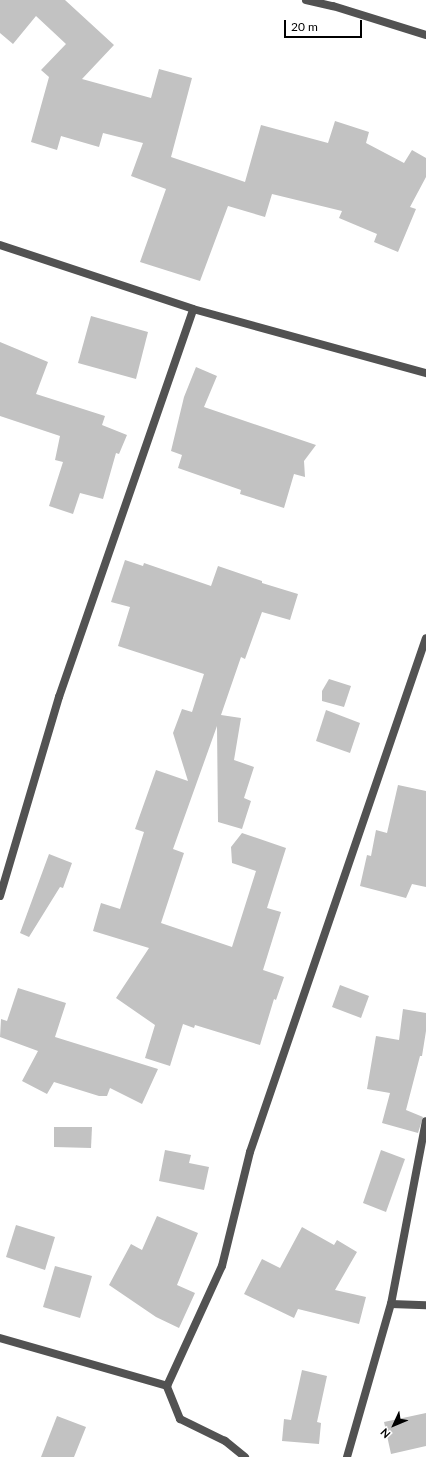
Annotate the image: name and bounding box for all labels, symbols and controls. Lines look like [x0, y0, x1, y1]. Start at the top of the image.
scale bar [286, 12, 364, 38]
text: 20 m [291, 19, 318, 34]
north arrow [374, 1405, 414, 1445]
text: N [377, 1426, 393, 1441]

